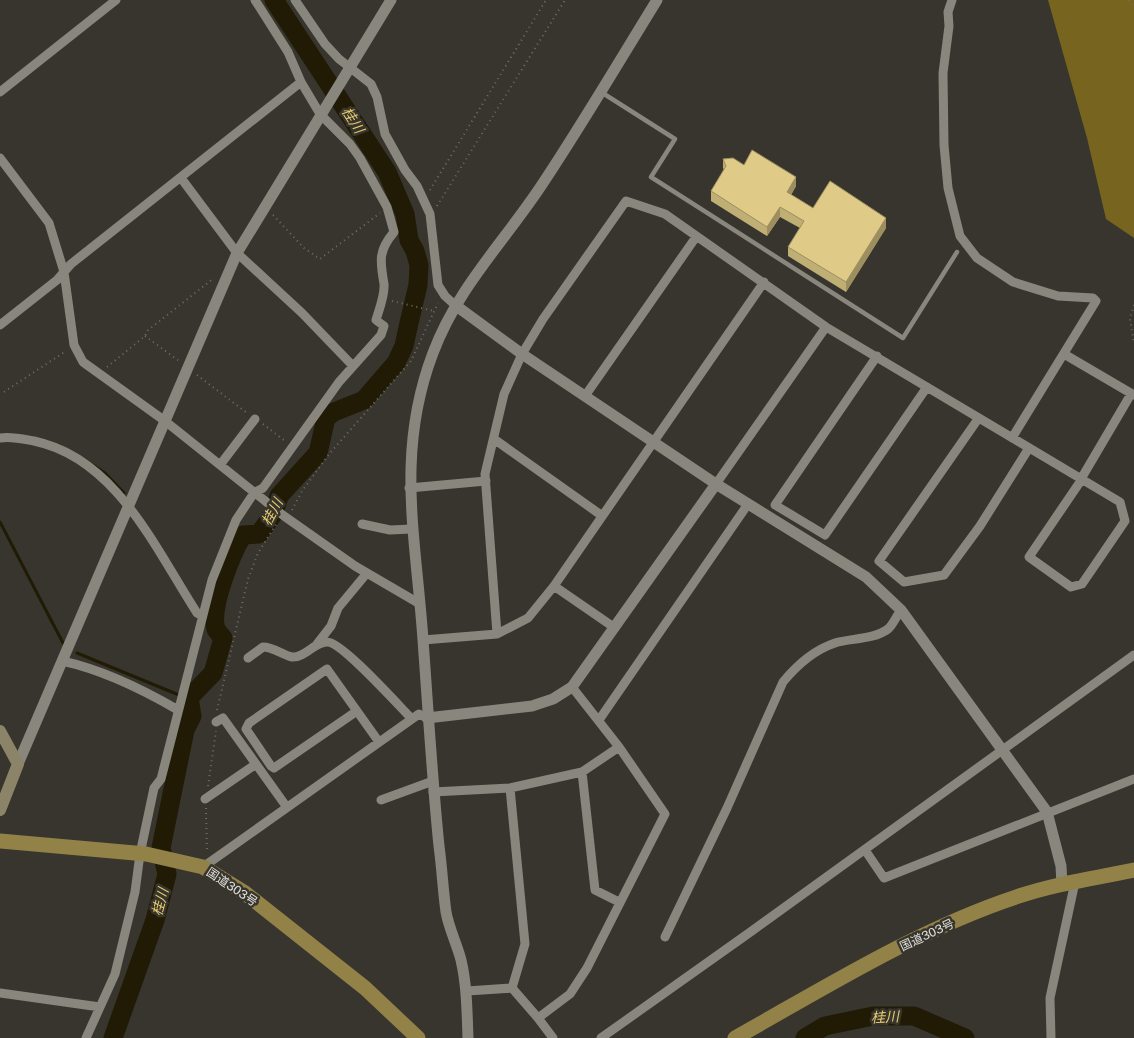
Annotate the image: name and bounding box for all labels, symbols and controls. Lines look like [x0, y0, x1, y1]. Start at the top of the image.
water label: 桂川 [339, 104, 368, 138]
water label: 桂川 [258, 494, 287, 528]
street label: 国道303号 [204, 865, 260, 909]
water label: 桂川 [149, 884, 172, 918]
street label: 国道303号 [898, 916, 956, 954]
water label: 桂川 [871, 1008, 901, 1026]

